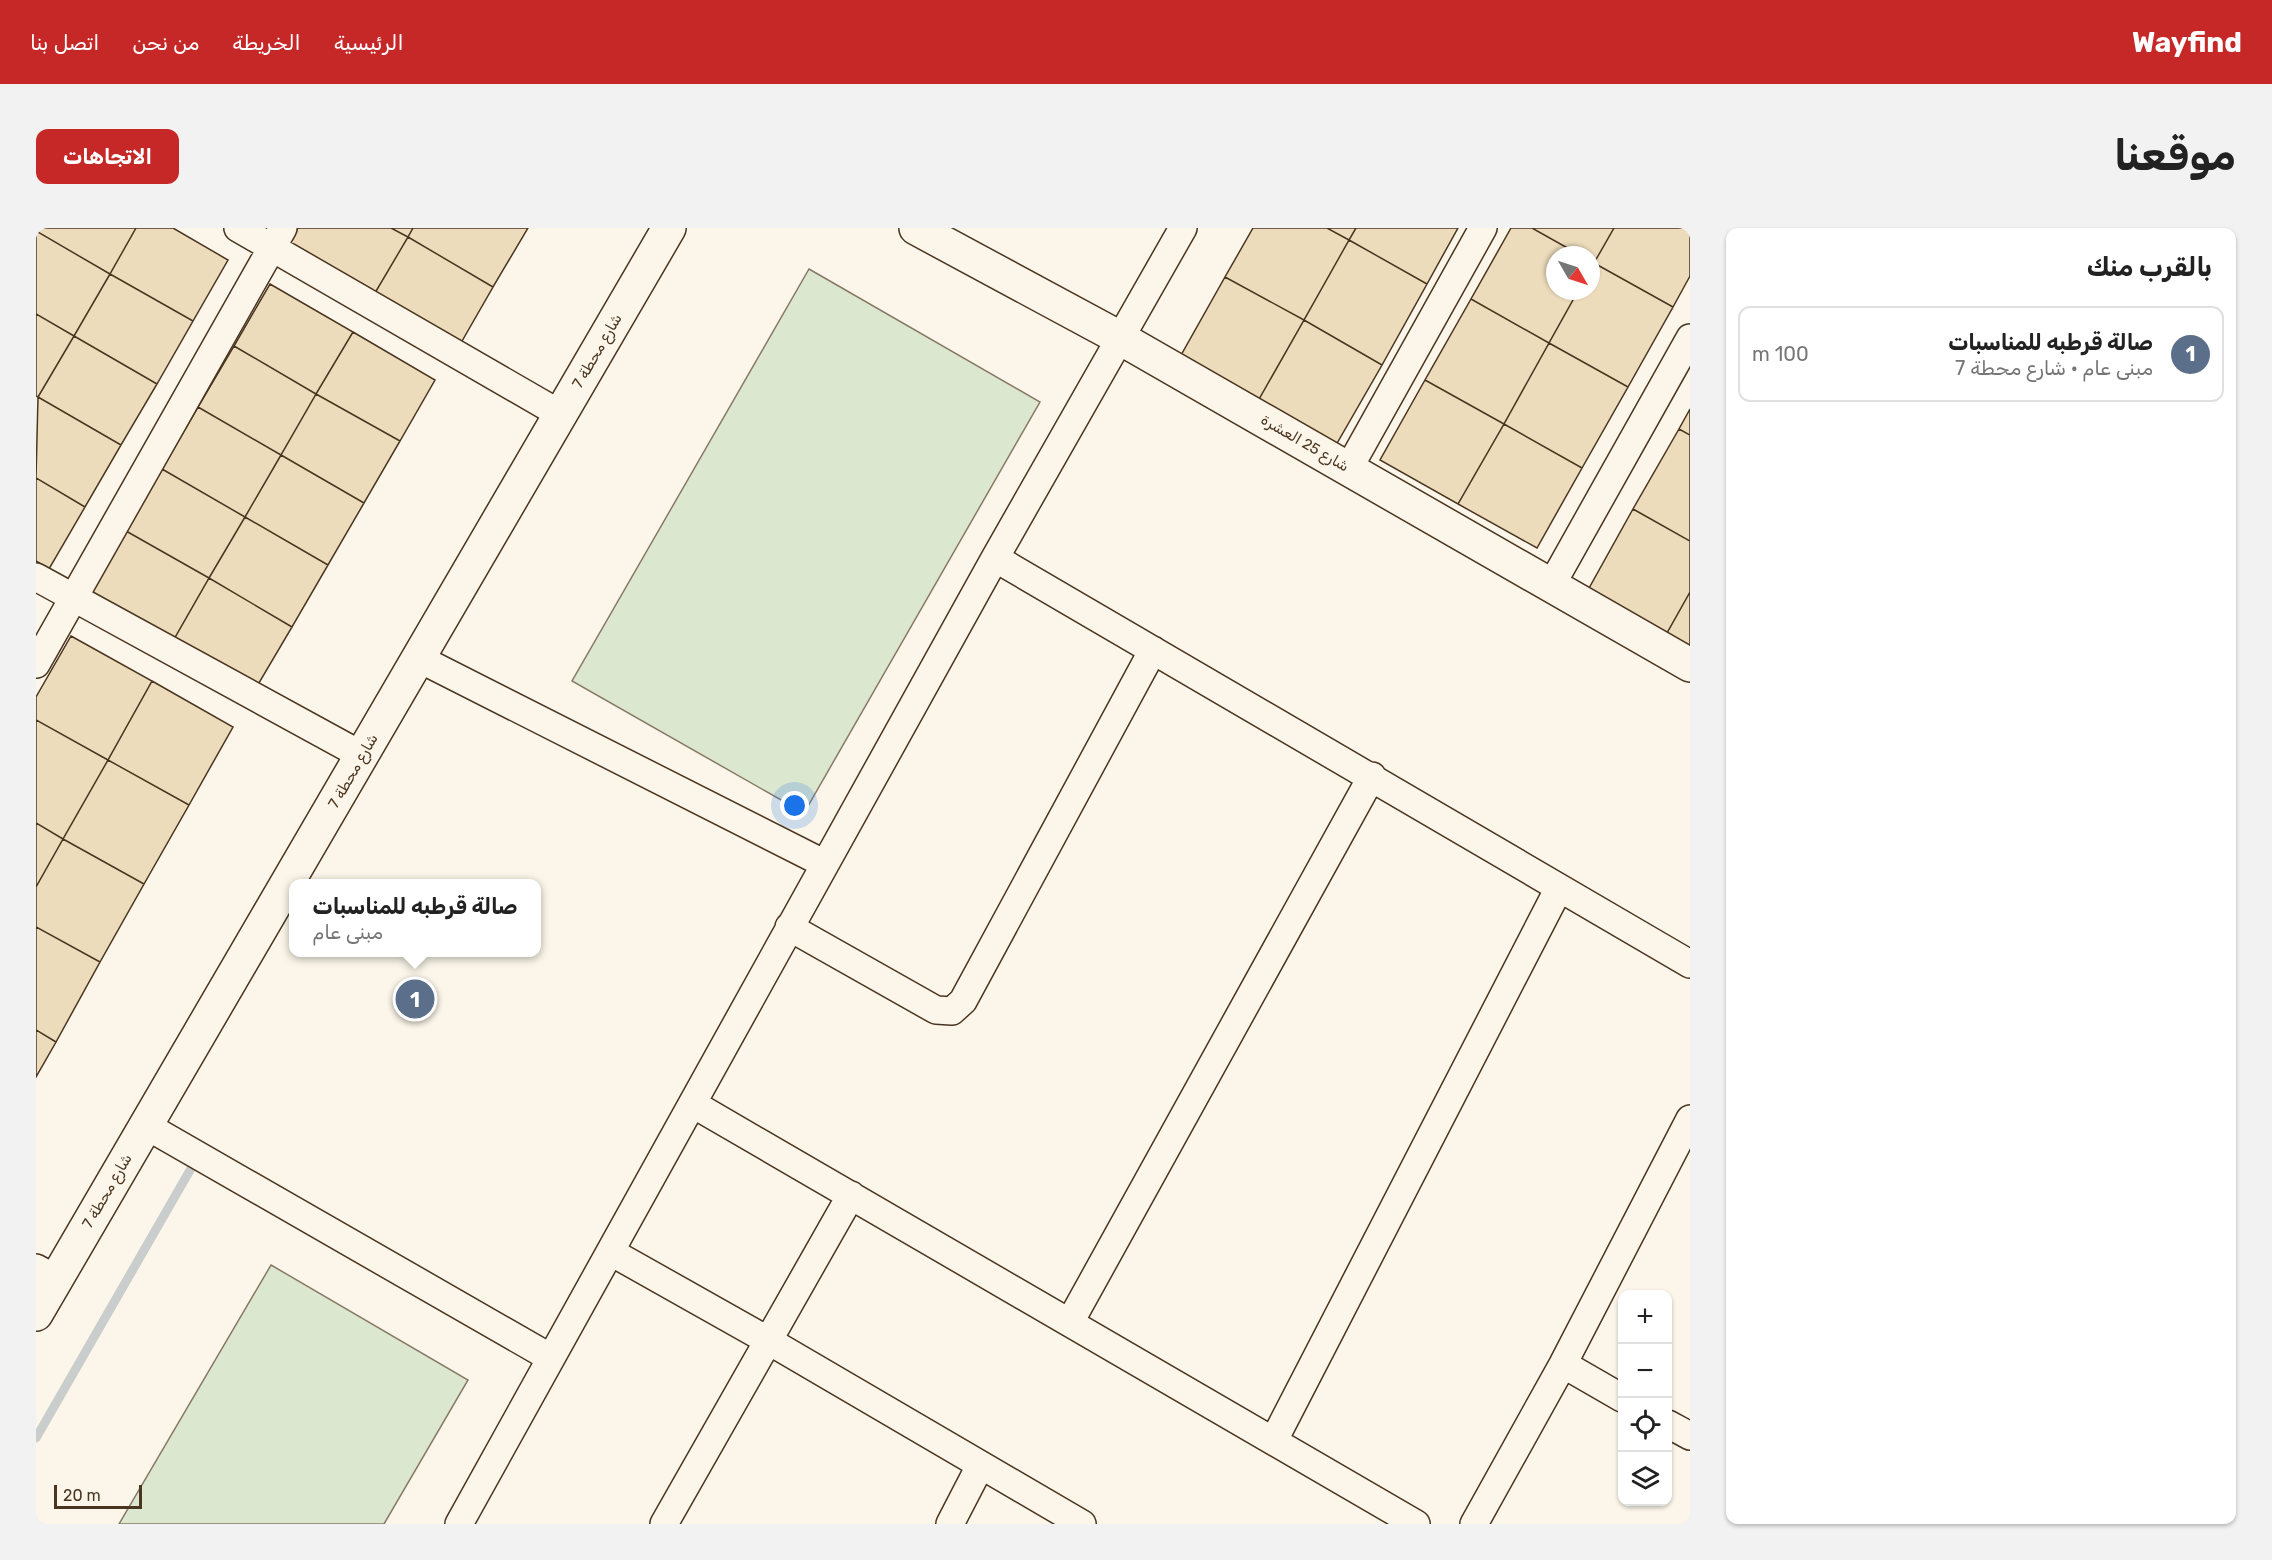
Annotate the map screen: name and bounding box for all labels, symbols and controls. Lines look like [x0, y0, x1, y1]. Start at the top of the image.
text: Wayfind [2132, 26, 2242, 59]
text: اتصل بنا [30, 30, 99, 55]
text: من نحن [132, 30, 199, 55]
text: الخريطة [232, 30, 301, 55]
text: الرئيسية [334, 30, 404, 55]
button: الاتجاهات [36, 129, 179, 184]
text: موقعنا [2114, 131, 2236, 181]
north arrow [1546, 246, 1600, 300]
text: بالقرب منك [2087, 252, 2212, 283]
street label: شارع محطة 7 [568, 310, 627, 393]
text: صالة قرطبه للمناسبات [1948, 329, 2153, 356]
text: 100 m [1752, 342, 1809, 366]
text: 1 [2186, 342, 2195, 366]
text: مبنى عام · شارع محطة 7 [1955, 356, 2153, 380]
street label: شارع 25 العشرة [1257, 410, 1352, 477]
street label: شارع محطة 7 [324, 730, 383, 813]
your location [780, 791, 809, 820]
popup [289, 879, 541, 957]
text: صالة قرطبه للمناسبات [313, 893, 517, 920]
text: مبنى عام [313, 920, 383, 944]
pin: 1 [396, 976, 434, 1022]
street label: شارع محطة 7 [78, 1150, 137, 1233]
map controls [1618, 1290, 1672, 1506]
button: + [1618, 1290, 1672, 1344]
button: − [1618, 1344, 1672, 1398]
button: locate [1618, 1398, 1672, 1452]
button: layers [1618, 1452, 1672, 1506]
scale bar [54, 1482, 142, 1510]
text: 20 m [63, 1486, 101, 1505]

